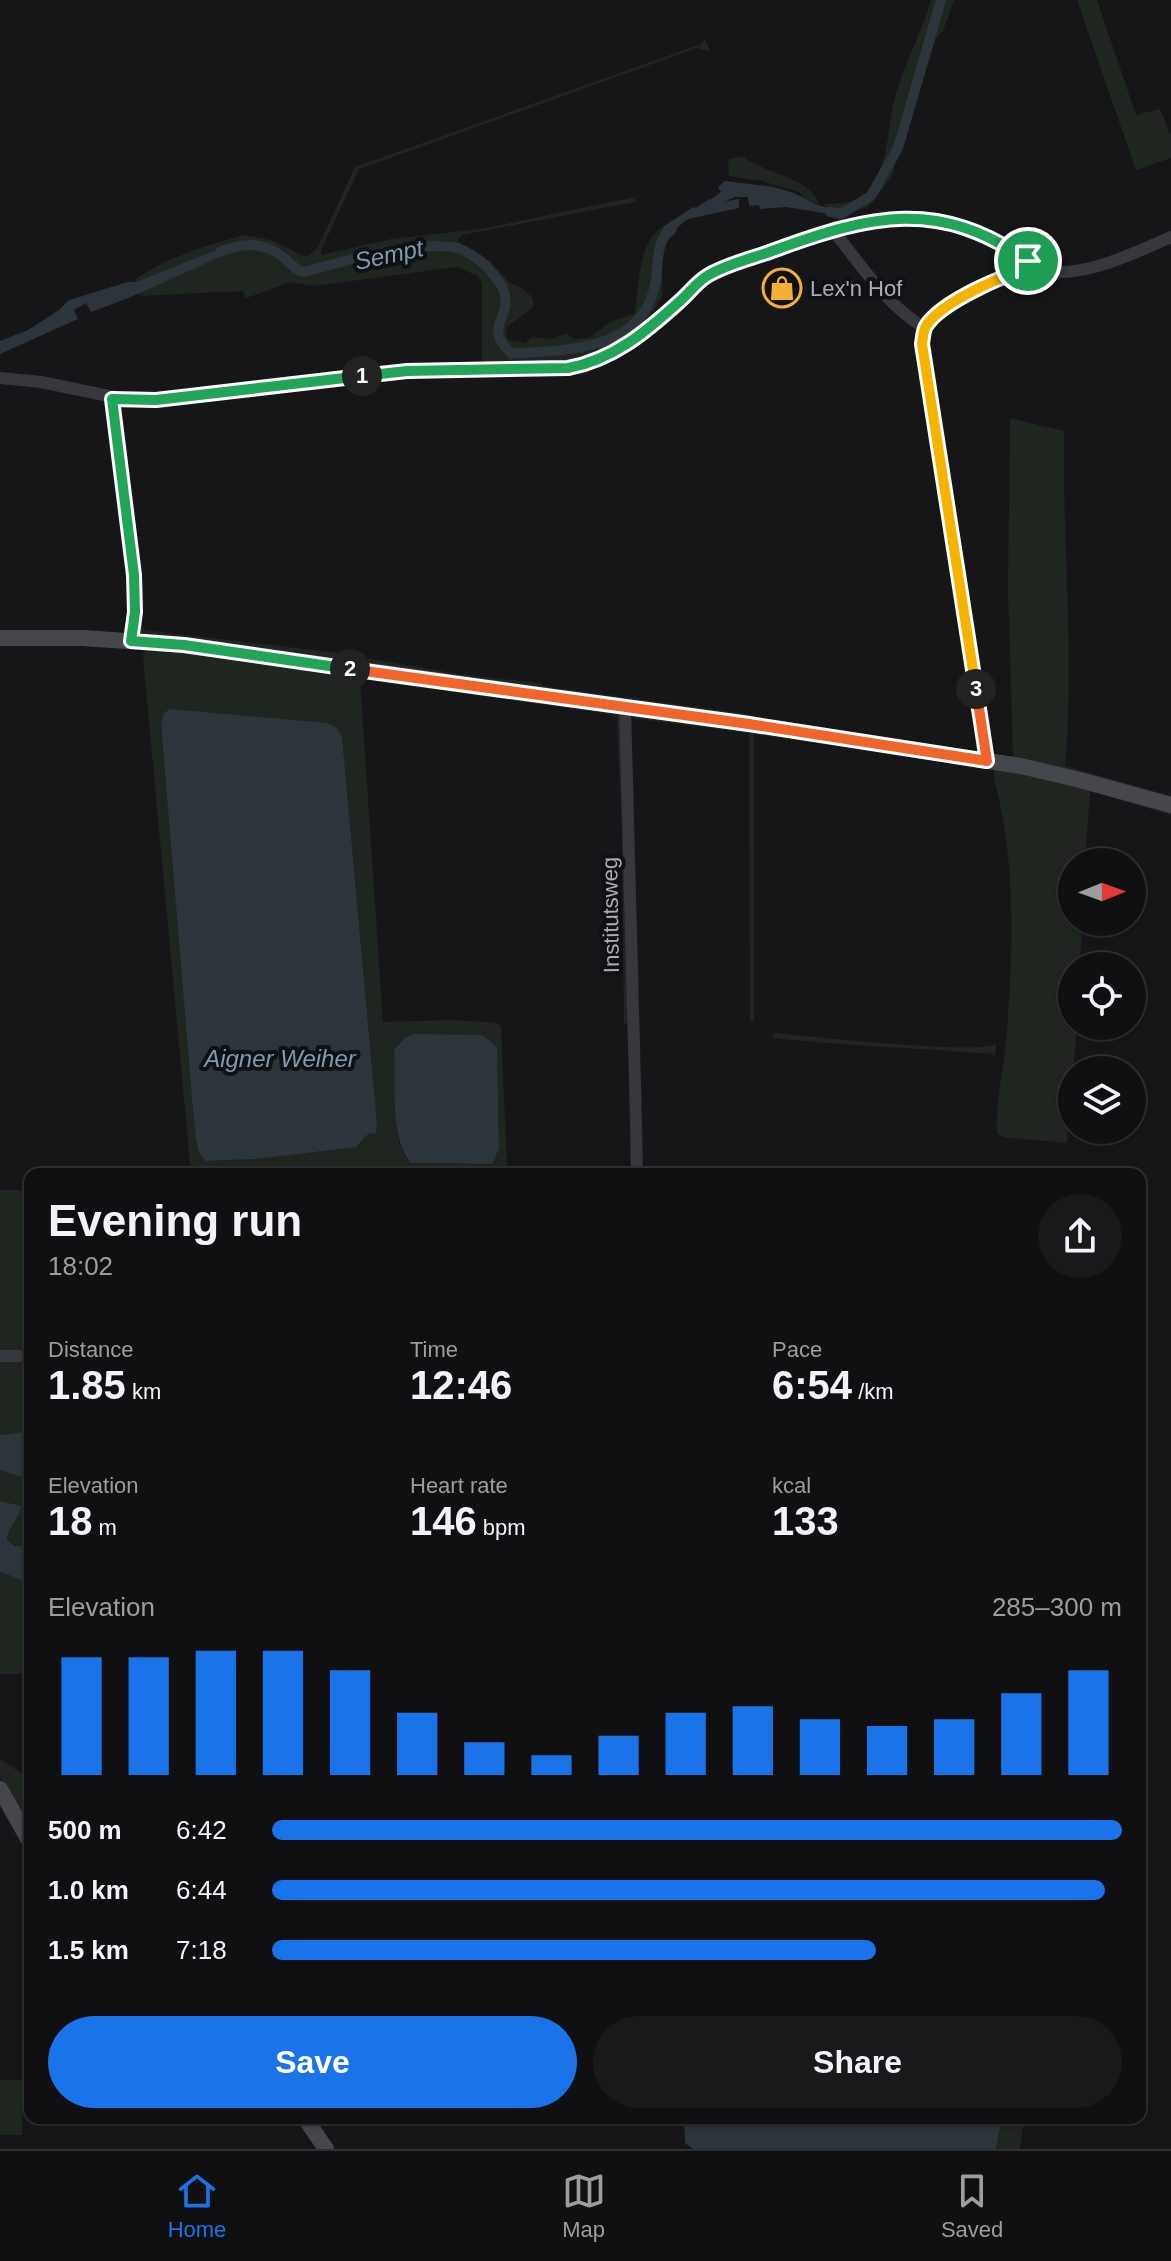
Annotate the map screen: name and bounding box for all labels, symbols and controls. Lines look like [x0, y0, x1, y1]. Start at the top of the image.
pin [994, 227, 1062, 295]
water label: Sempt [352, 234, 427, 275]
icon: arrive [1006, 239, 1050, 283]
shop icon: Lex'n Hof [761, 267, 803, 309]
place label: Lex'n Hof [810, 276, 903, 301]
pin: 1 [342, 356, 382, 396]
text: 1 [356, 363, 368, 388]
pin: 2 [330, 649, 370, 689]
text: 2 [344, 656, 356, 681]
pin: 3 [956, 669, 996, 709]
text: 3 [970, 676, 982, 701]
north arrow [1058, 848, 1146, 936]
map controls [1058, 848, 1146, 1144]
street label: Institutsweg [597, 857, 624, 973]
button: locate [1058, 952, 1146, 1040]
water label: Aigner Weiher [202, 1045, 357, 1072]
button: layers [1058, 1056, 1146, 1144]
button: share [1038, 1194, 1122, 1278]
text: Evening run [48, 1196, 302, 1245]
text: 18:02 [48, 1251, 113, 1281]
text: Distance [48, 1337, 134, 1362]
text: Time [410, 1337, 458, 1362]
text: Pace [772, 1337, 822, 1362]
text: 1.85 [48, 1363, 126, 1407]
text: 12:46 [410, 1363, 512, 1407]
text: 6:54 [772, 1363, 852, 1407]
text: km [126, 1379, 161, 1404]
text: /km [852, 1379, 894, 1404]
text: Elevation [48, 1473, 139, 1498]
text: Heart rate [410, 1473, 508, 1498]
text: kcal [772, 1473, 811, 1498]
text: 18 [48, 1499, 93, 1543]
text: 146 [410, 1499, 477, 1543]
text: 133 [772, 1499, 839, 1543]
text: m [93, 1515, 117, 1540]
text: bpm [477, 1515, 526, 1540]
text: Elevation [48, 1592, 155, 1622]
text: 285–300 m [992, 1592, 1122, 1622]
text: 500 m [48, 1815, 122, 1845]
text: 6:42 [176, 1815, 227, 1845]
text: 1.0 km [48, 1875, 129, 1905]
text: 6:44 [176, 1875, 227, 1905]
text: 1.5 km [48, 1935, 129, 1965]
text: 7:18 [176, 1935, 227, 1965]
button: Save [48, 2016, 577, 2108]
button: Share [593, 2016, 1122, 2108]
tab: Home [168, 2169, 226, 2243]
tab: Map [562, 2169, 606, 2243]
tab: Saved [941, 2169, 1003, 2243]

